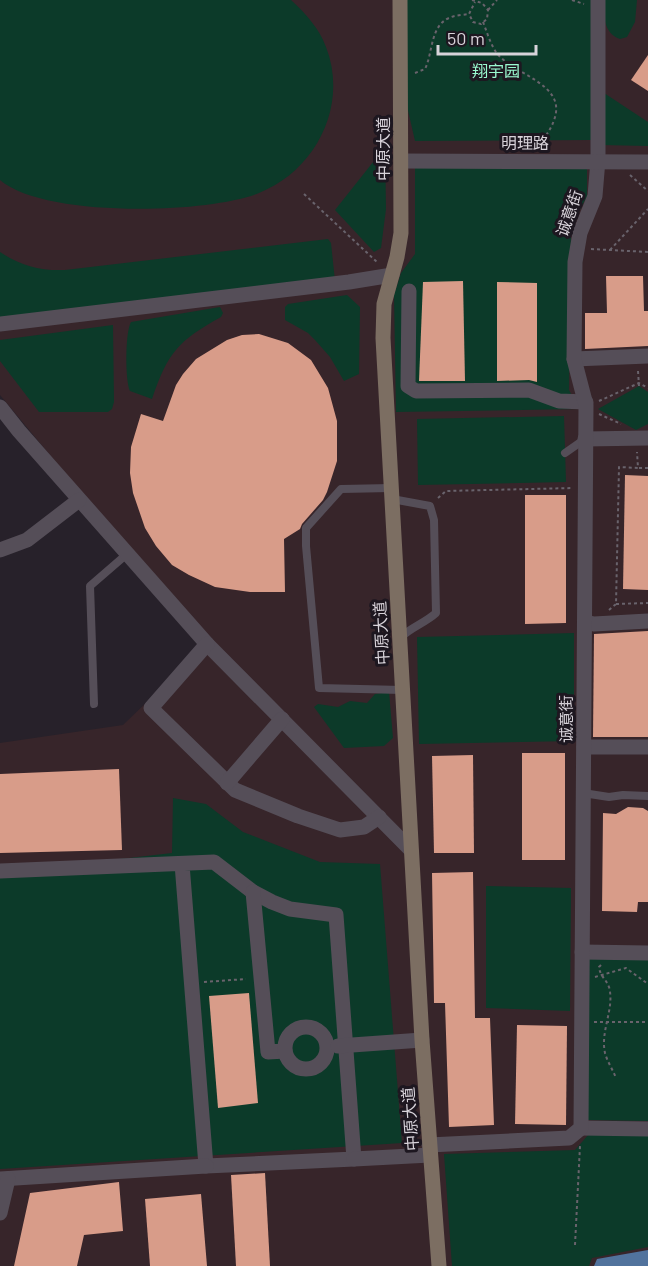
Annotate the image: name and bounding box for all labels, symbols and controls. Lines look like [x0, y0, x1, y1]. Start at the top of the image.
scale bar [438, 18, 536, 56]
text: 50 m [447, 27, 485, 49]
park label: 翔宇园 [472, 61, 520, 80]
street label: 中原大道 [373, 117, 392, 181]
street label: 明理路 [501, 133, 549, 152]
street label: 诚意街 [552, 187, 585, 239]
street label: 中原大道 [369, 601, 392, 665]
street label: 诚意街 [556, 695, 575, 743]
street label: 中原大道 [398, 1086, 421, 1152]

